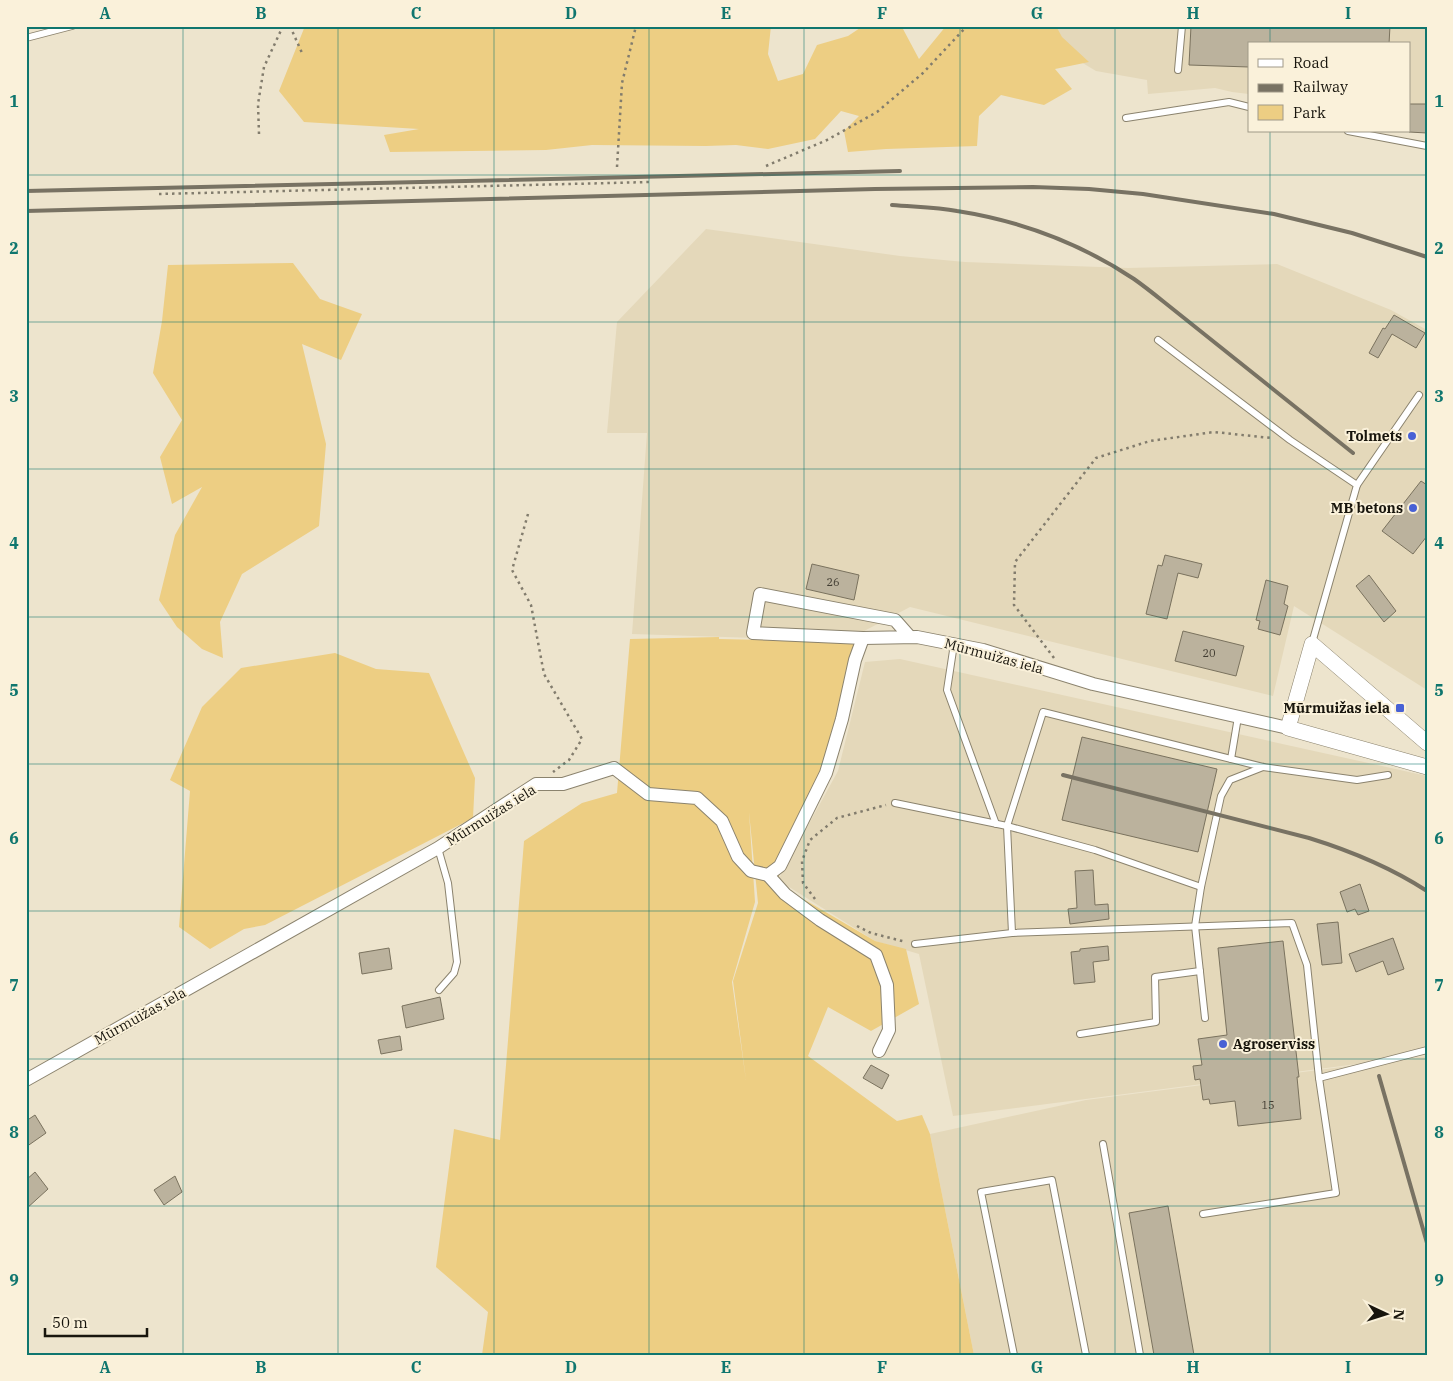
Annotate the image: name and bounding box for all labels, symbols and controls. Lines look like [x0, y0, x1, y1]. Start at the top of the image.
text: A [99, 3, 111, 23]
text: B [255, 3, 267, 23]
text: C [411, 3, 421, 23]
text: D [565, 3, 577, 23]
text: E [721, 3, 731, 23]
text: F [877, 3, 887, 23]
text: G [1031, 3, 1043, 23]
text: H [1187, 3, 1200, 23]
text: I [1345, 3, 1351, 23]
legend [1248, 42, 1410, 132]
text: Road [1293, 53, 1329, 72]
text: Railway [1293, 77, 1348, 96]
text: 1 [9, 91, 19, 111]
text: 1 [1434, 91, 1444, 111]
text: Park [1293, 103, 1326, 122]
text: 2 [9, 238, 19, 258]
text: 2 [1434, 238, 1444, 258]
text: 3 [9, 386, 19, 406]
text: 3 [1434, 386, 1444, 406]
place label: Tolmets [1346, 427, 1402, 445]
marker: Tolmets [1406, 430, 1418, 442]
place label: MB betons [1331, 499, 1403, 517]
marker: MB betons [1407, 502, 1419, 514]
text: 4 [9, 533, 19, 553]
text: 4 [1434, 533, 1444, 553]
house number: 26 [826, 575, 840, 589]
street label: Mūrmuižas iela [942, 634, 1046, 678]
house number: 20 [1202, 646, 1216, 660]
text: 5 [9, 680, 19, 700]
text: 5 [1434, 680, 1444, 700]
place label: Mūrmuižas iela [1283, 699, 1390, 717]
marker: Mūrmuižas iela [1394, 702, 1406, 714]
street label: Mūrmuižas iela [443, 780, 539, 850]
text: 6 [9, 828, 19, 848]
text: 6 [1434, 828, 1444, 848]
text: 7 [9, 975, 19, 995]
text: 7 [1434, 975, 1444, 995]
street label: Mūrmuižas iela [91, 983, 189, 1049]
place label: Agroserviss [1233, 1035, 1315, 1053]
marker: Agroserviss [1217, 1038, 1229, 1050]
house number: 15 [1261, 1098, 1275, 1112]
text: 8 [9, 1122, 19, 1142]
text: 8 [1434, 1122, 1444, 1142]
text: 9 [9, 1270, 19, 1290]
text: 9 [1434, 1270, 1444, 1290]
north arrow [1360, 1288, 1410, 1338]
scale bar [45, 1306, 148, 1338]
text: N [1390, 1309, 1408, 1321]
text: 50 m [52, 1313, 88, 1332]
text: A [99, 1357, 111, 1377]
text: B [255, 1357, 267, 1377]
text: C [411, 1357, 421, 1377]
text: D [565, 1357, 577, 1377]
text: E [721, 1357, 731, 1377]
text: F [877, 1357, 887, 1377]
text: G [1031, 1357, 1043, 1377]
text: H [1187, 1357, 1200, 1377]
text: I [1345, 1357, 1351, 1377]

